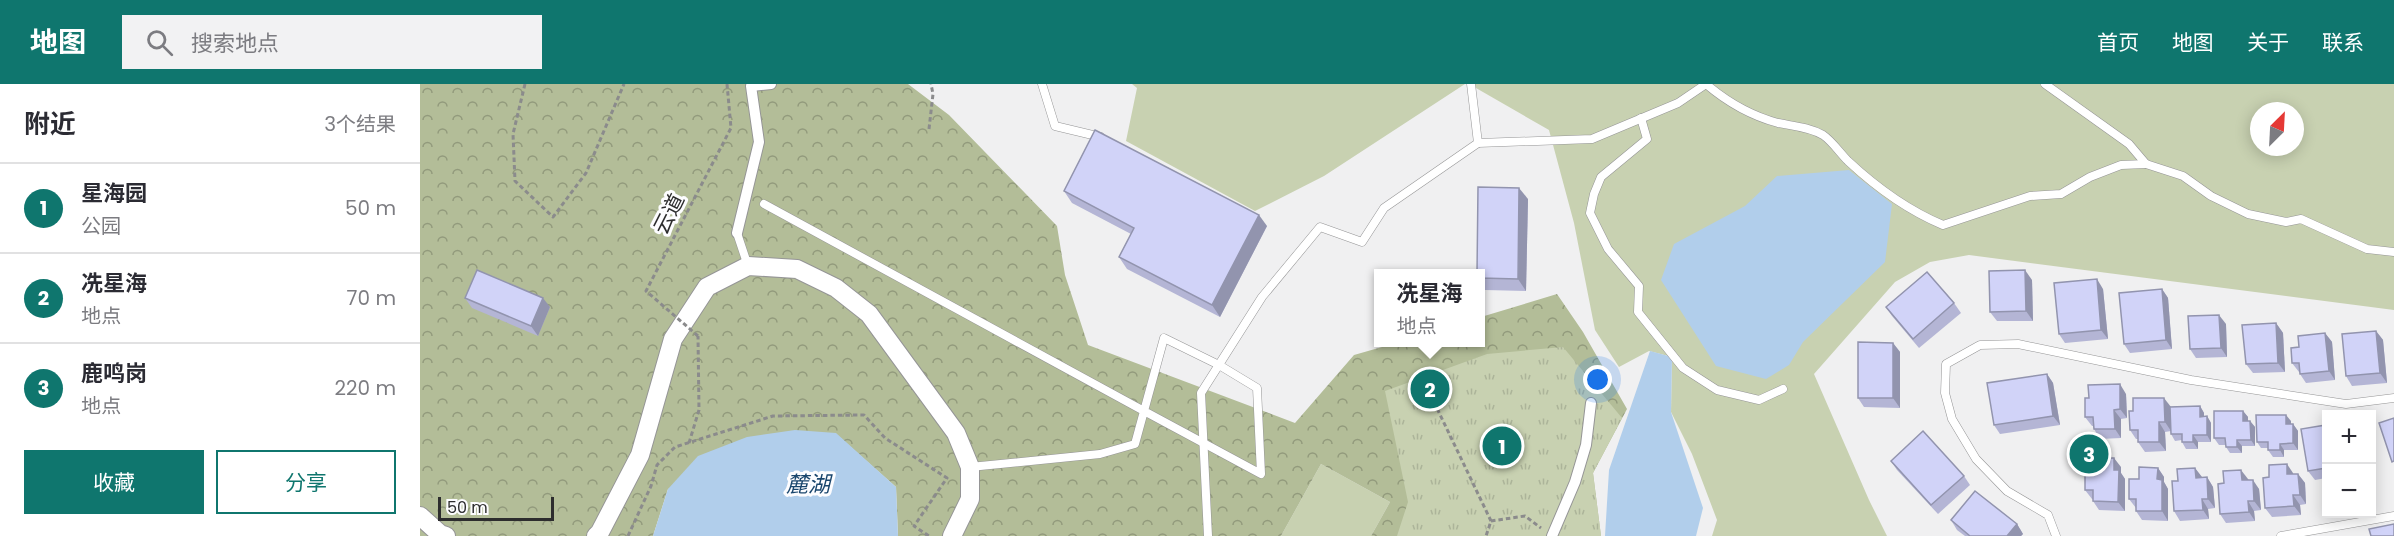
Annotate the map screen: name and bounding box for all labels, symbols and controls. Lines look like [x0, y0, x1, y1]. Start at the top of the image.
search box [122, 15, 542, 69]
text: 地图 [30, 23, 86, 62]
icon: search [143, 26, 176, 59]
text: 搜索地点 [191, 28, 279, 59]
text: 首页 [2097, 28, 2139, 57]
text: 地图 [2172, 28, 2214, 57]
text: 关于 [2247, 28, 2289, 57]
text: 联系 [2322, 28, 2364, 57]
north arrow [2250, 102, 2304, 156]
text: 附近 [24, 106, 76, 142]
text: 3个结果 [324, 110, 396, 138]
text: 星海园 [81, 178, 147, 209]
street label: 云道 [646, 188, 691, 239]
text: 1 [40, 194, 47, 222]
text: 50 m [345, 194, 396, 222]
text: 公园 [81, 212, 121, 240]
text: 冼星海 [81, 268, 147, 299]
popup [1374, 269, 1485, 347]
text: 冼星海 [1396, 278, 1463, 309]
text: 2 [38, 284, 49, 312]
text: 70 m [347, 284, 396, 312]
text: 地点 [81, 302, 121, 330]
text: 地点 [1396, 312, 1436, 340]
text: 鹿鸣岗 [81, 358, 147, 389]
your location [1583, 365, 1612, 394]
pin: 2 [1410, 366, 1450, 412]
text: 3 [37, 374, 50, 402]
text: 220 m [335, 374, 396, 402]
text: 地点 [81, 392, 121, 420]
map controls [2322, 410, 2376, 518]
button: + [2322, 410, 2376, 464]
pin: 1 [1482, 424, 1522, 469]
pin: 3 [2070, 432, 2108, 476]
button: 收藏 [24, 450, 204, 514]
button: 分享 [216, 450, 396, 514]
button: − [2322, 464, 2376, 518]
water label: 麓湖 [786, 469, 833, 500]
scale bar [438, 494, 554, 522]
text: 50 m [447, 496, 488, 519]

